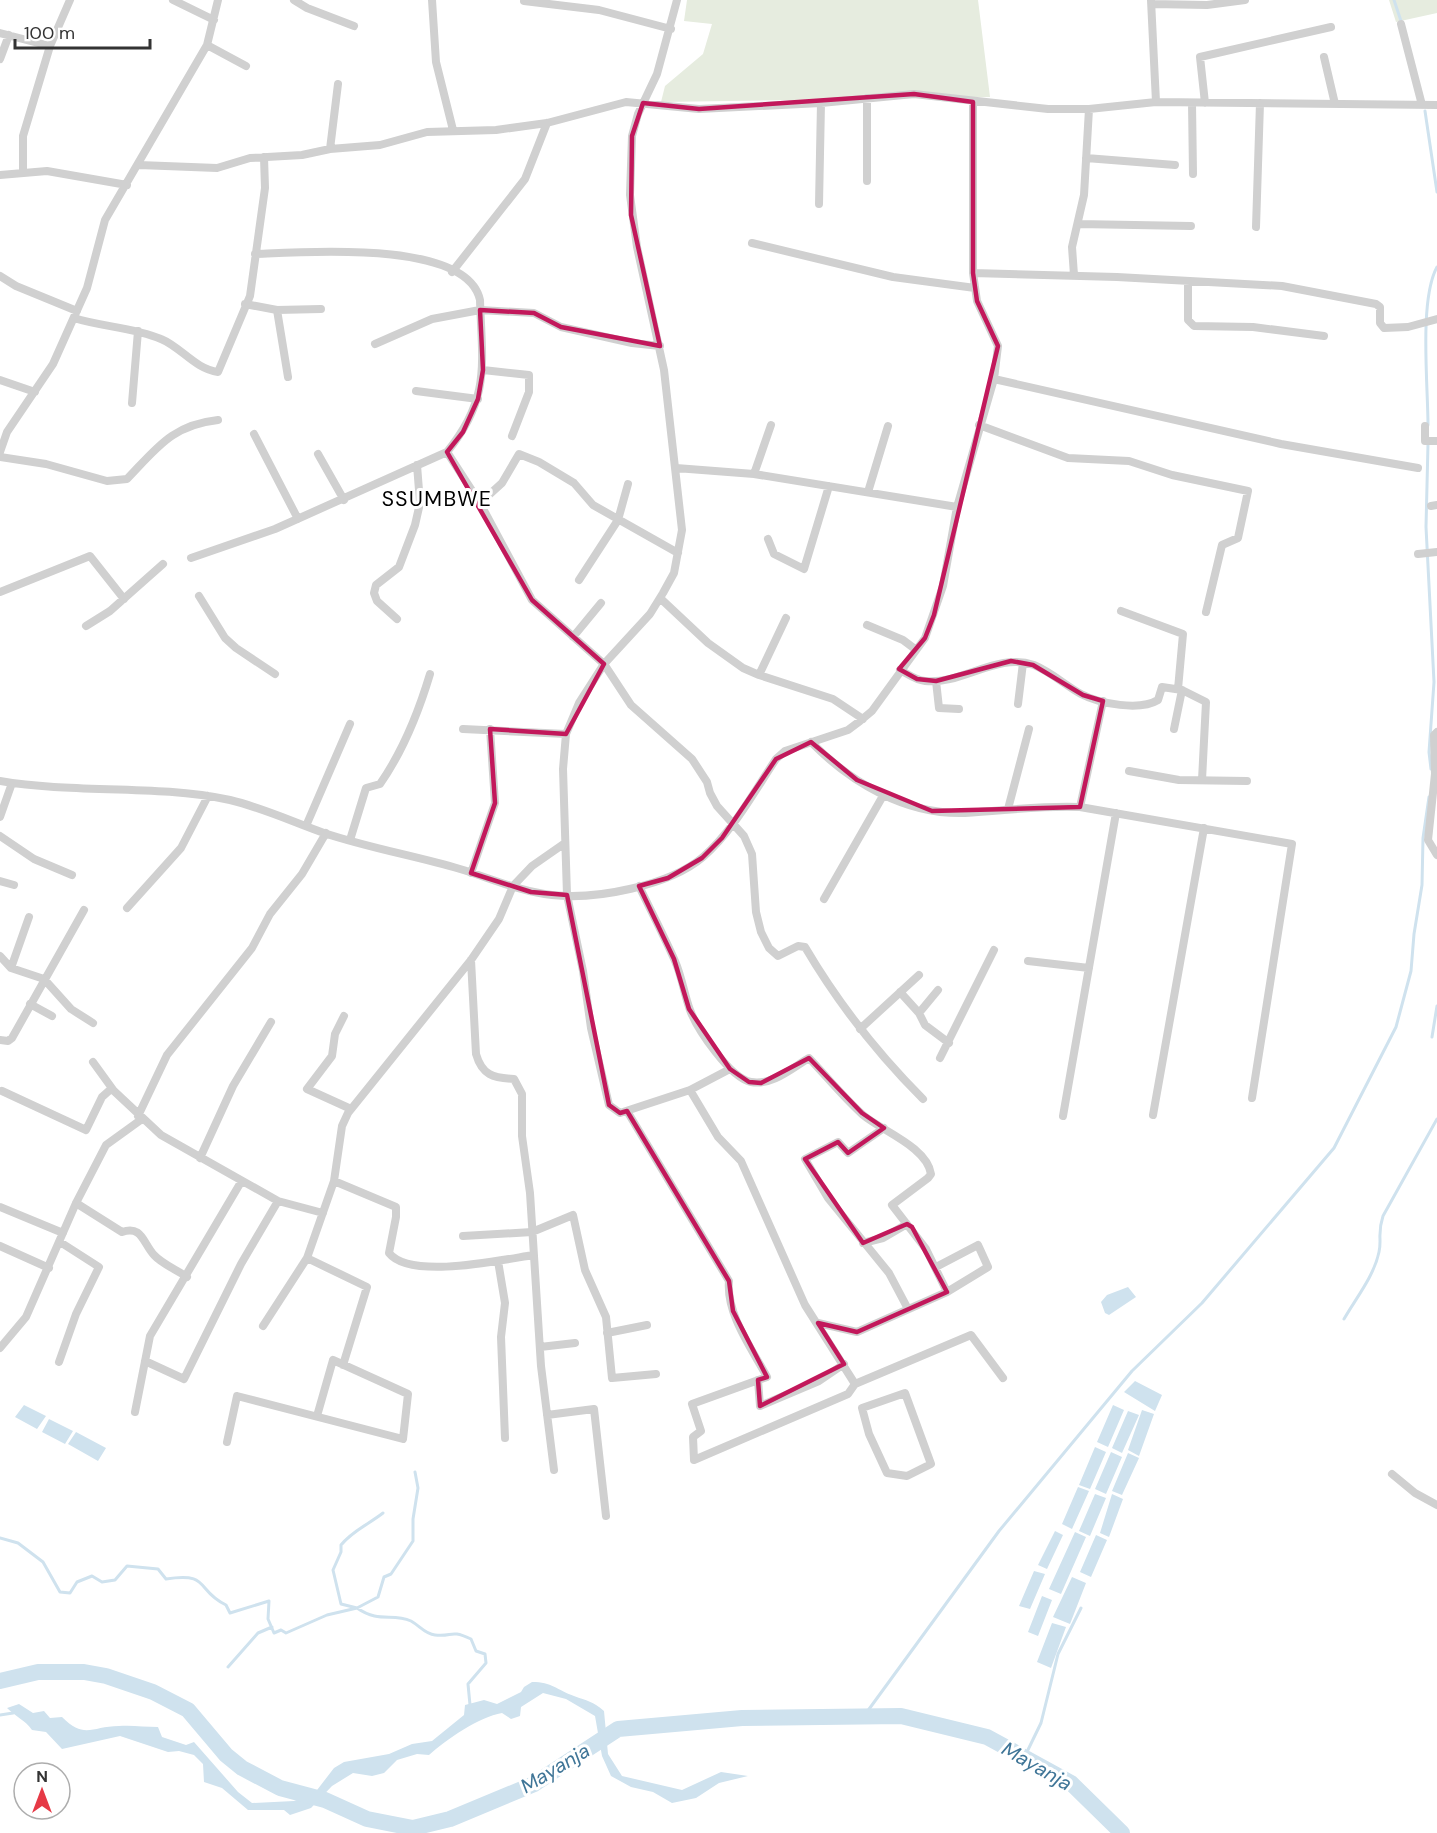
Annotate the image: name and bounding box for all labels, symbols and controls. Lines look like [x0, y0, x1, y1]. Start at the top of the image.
scale bar [15, 12, 150, 50]
text: 100 m [24, 21, 75, 45]
district label: SSUMBWE [382, 485, 492, 513]
water label: Mayanja [997, 1736, 1077, 1796]
water label: Mayanja [515, 1737, 595, 1799]
north arrow [12, 1761, 72, 1821]
text: N [36, 1766, 48, 1787]

